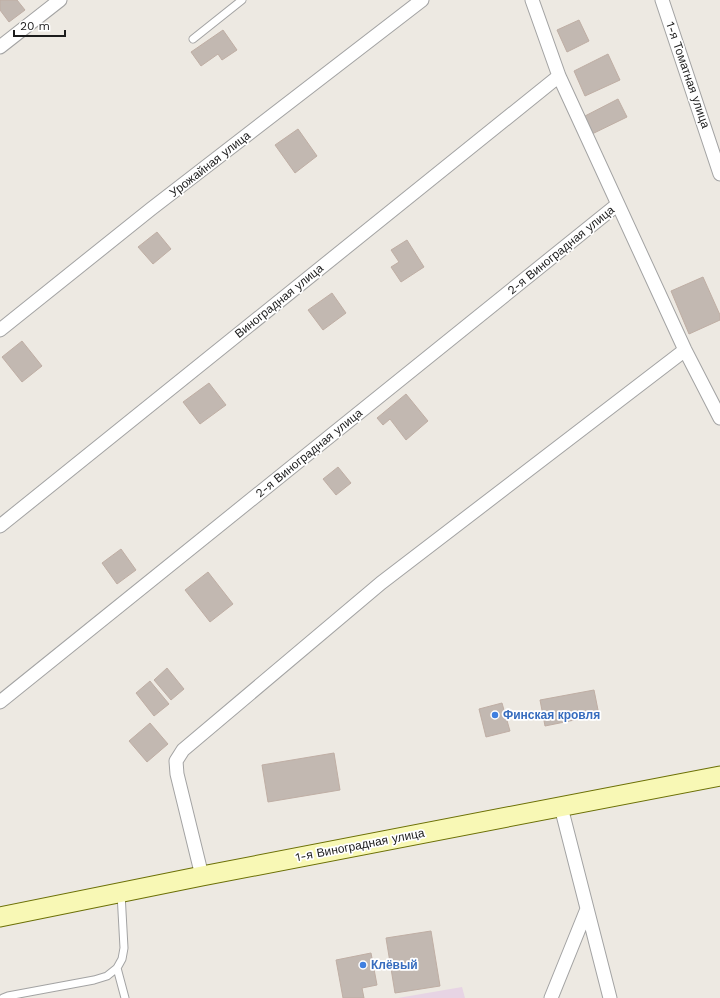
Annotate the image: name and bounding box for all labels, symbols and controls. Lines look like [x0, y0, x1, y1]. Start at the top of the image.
scale bar [14, 12, 65, 38]
text: 20 m [20, 19, 50, 33]
street label: 1-я Томатная улица [663, 20, 713, 130]
street label: Урожайная улица [167, 128, 253, 200]
street label: 2-я Виноградная улица [505, 202, 617, 297]
street label: Виноградная улица [232, 261, 326, 341]
street label: 2-я Виноградная улица [253, 405, 365, 500]
place label: Финская кровля [503, 708, 600, 722]
marker: Финская кровля [490, 710, 500, 720]
street label: 1-я Виноградная улица [294, 826, 426, 864]
place label: Клёвый [371, 958, 418, 972]
marker: Клёвый [358, 960, 368, 970]

